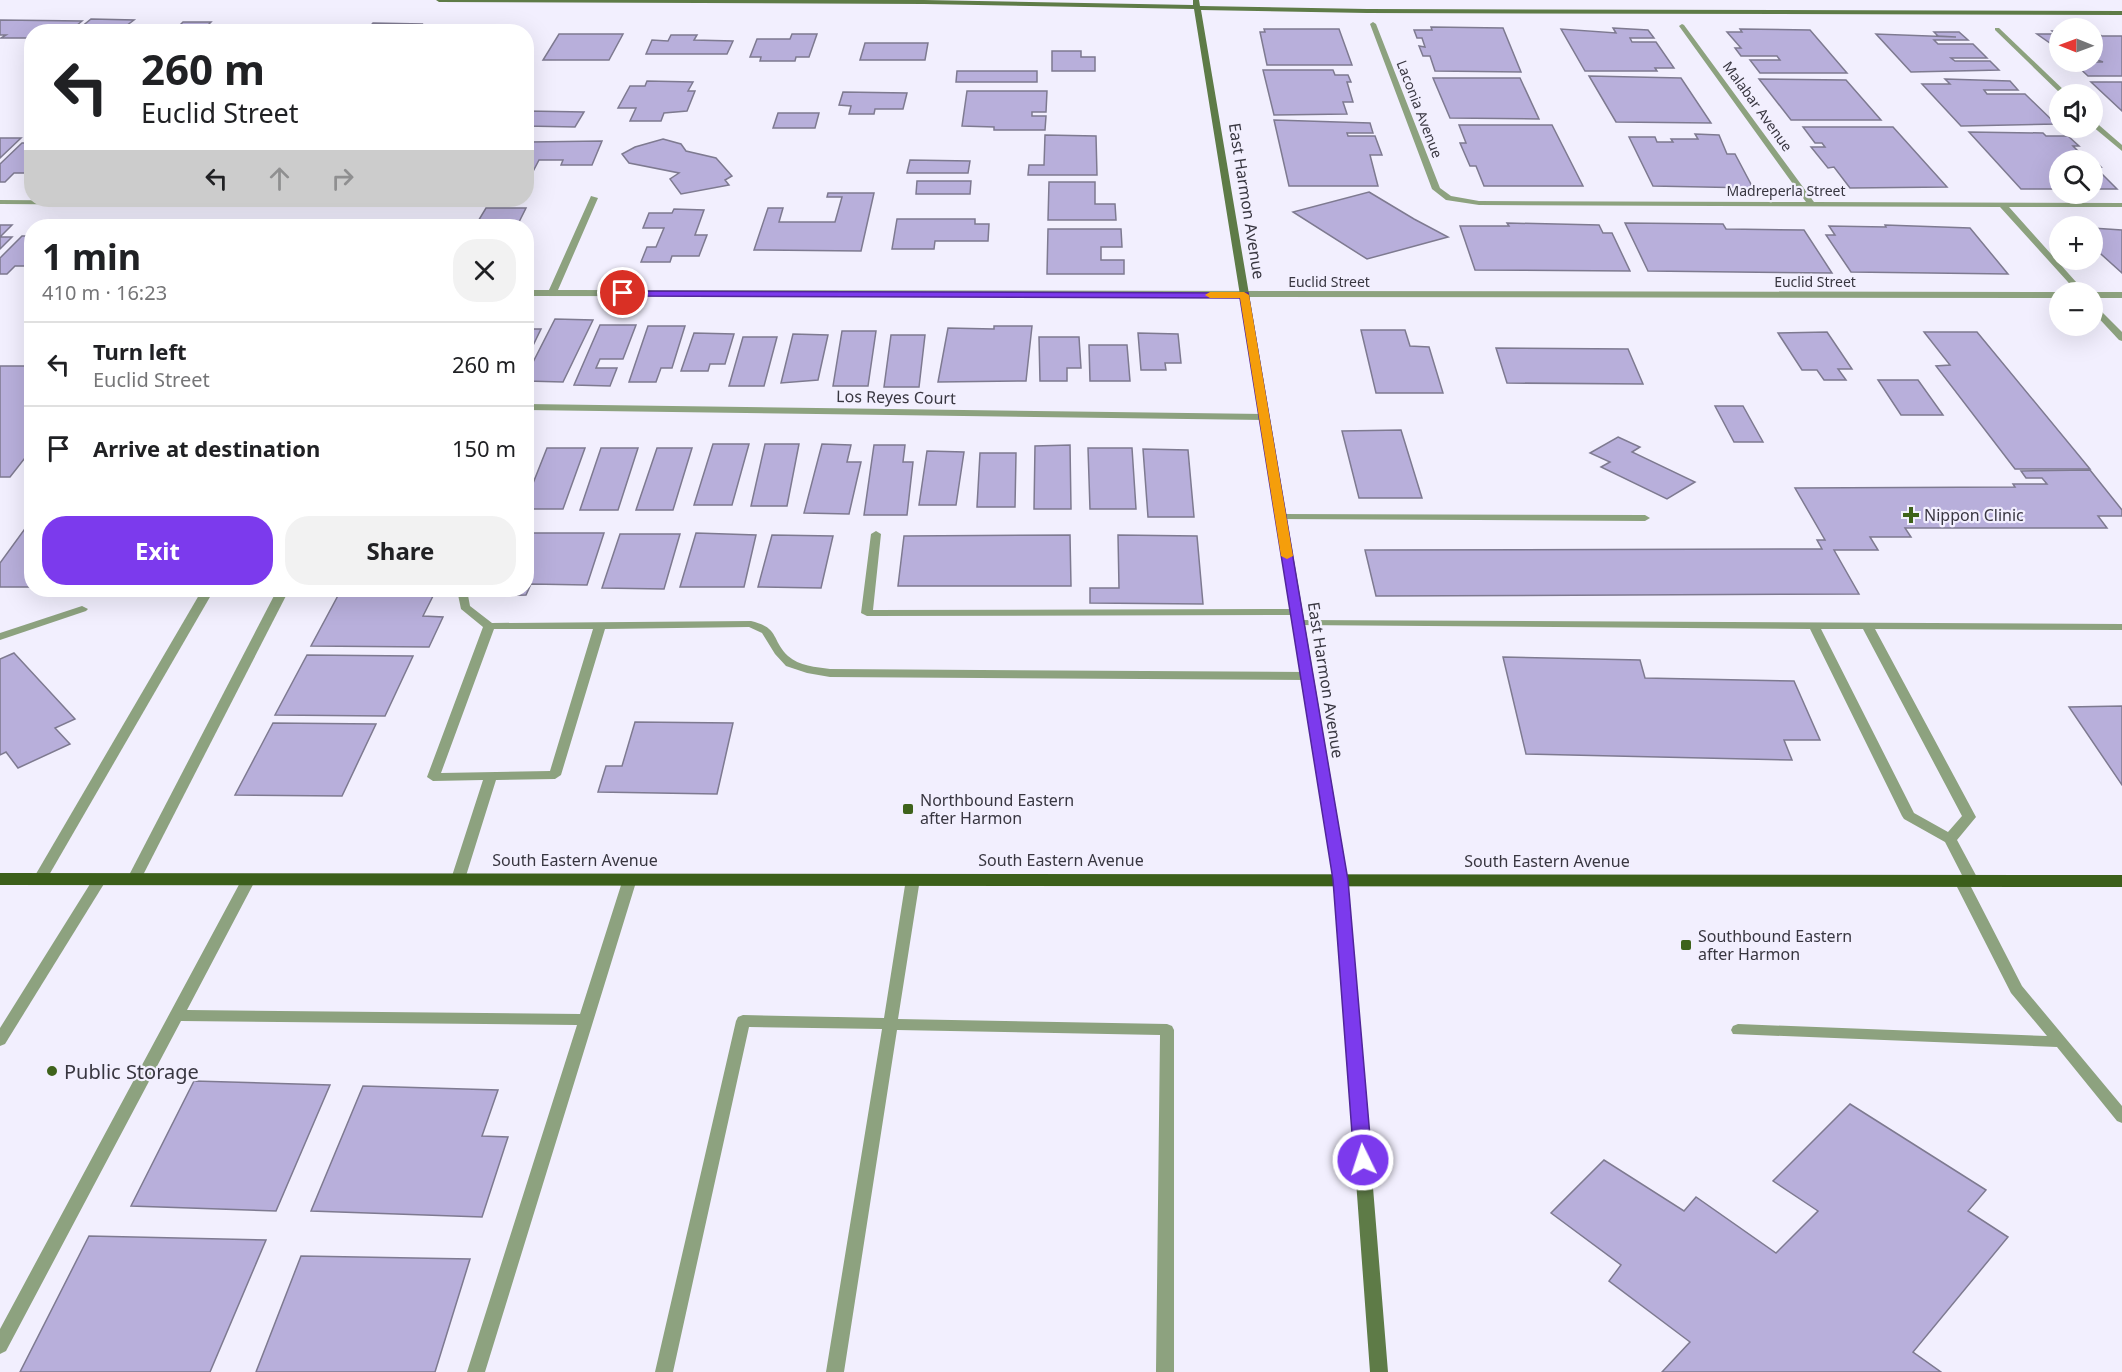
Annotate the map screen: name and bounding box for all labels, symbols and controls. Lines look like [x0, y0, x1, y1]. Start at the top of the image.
north arrow [2049, 18, 2103, 72]
map controls [2049, 18, 2103, 336]
text: 260 m [141, 40, 265, 97]
icon: left [42, 48, 120, 126]
street label: Laconia Avenue [1393, 57, 1447, 161]
street label: Malabar Avenue [1719, 57, 1797, 155]
button: sound [2049, 84, 2103, 138]
text: Euclid Street [141, 94, 299, 131]
street label: East Harmon Avenue [1224, 121, 1270, 281]
button: search [2049, 150, 2103, 204]
icon: left [200, 162, 233, 195]
icon: ahead [263, 162, 296, 195]
icon: right [326, 162, 359, 195]
street label: Madreperla Street [1726, 181, 1846, 200]
button: + [2049, 216, 2103, 270]
text: 1 min [42, 232, 141, 281]
button: close [453, 239, 516, 302]
pin [597, 267, 648, 318]
street label: Euclid Street [1288, 272, 1370, 291]
street label: Euclid Street [1774, 272, 1856, 291]
icon: arrive [606, 276, 639, 309]
text: 410 m · 16:23 [42, 279, 167, 306]
button: − [2049, 282, 2103, 336]
text: Turn left [93, 336, 187, 366]
icon: left [42, 348, 75, 381]
text: 260 m [452, 349, 516, 379]
text: Euclid Street [93, 366, 210, 393]
street label: Los Reyes Court [836, 385, 956, 409]
icon: arrive [42, 432, 75, 465]
text: Arrive at destination [93, 433, 320, 463]
text: 150 m [452, 433, 516, 463]
place label: Nippon Clinic [1924, 504, 2024, 526]
marker: Nippon Clinic [1902, 506, 1920, 524]
button: Exit [42, 516, 273, 585]
button: Share [285, 516, 516, 585]
street label: East Harmon Avenue [1303, 600, 1349, 760]
place label: Northbound Eastern after Harmon [920, 789, 1074, 829]
marker: Northbound Eastern after Harmon [901, 802, 915, 816]
street label: South Eastern Avenue [492, 849, 658, 871]
street label: South Eastern Avenue [978, 849, 1144, 871]
street label: South Eastern Avenue [1464, 850, 1630, 872]
place label: Southbound Eastern after Harmon [1698, 925, 1852, 965]
marker: Southbound Eastern after Harmon [1679, 938, 1693, 952]
place label: Public Storage [64, 1058, 199, 1085]
marker: Public Storage [45, 1064, 59, 1078]
position arrow [1331, 1128, 1395, 1192]

